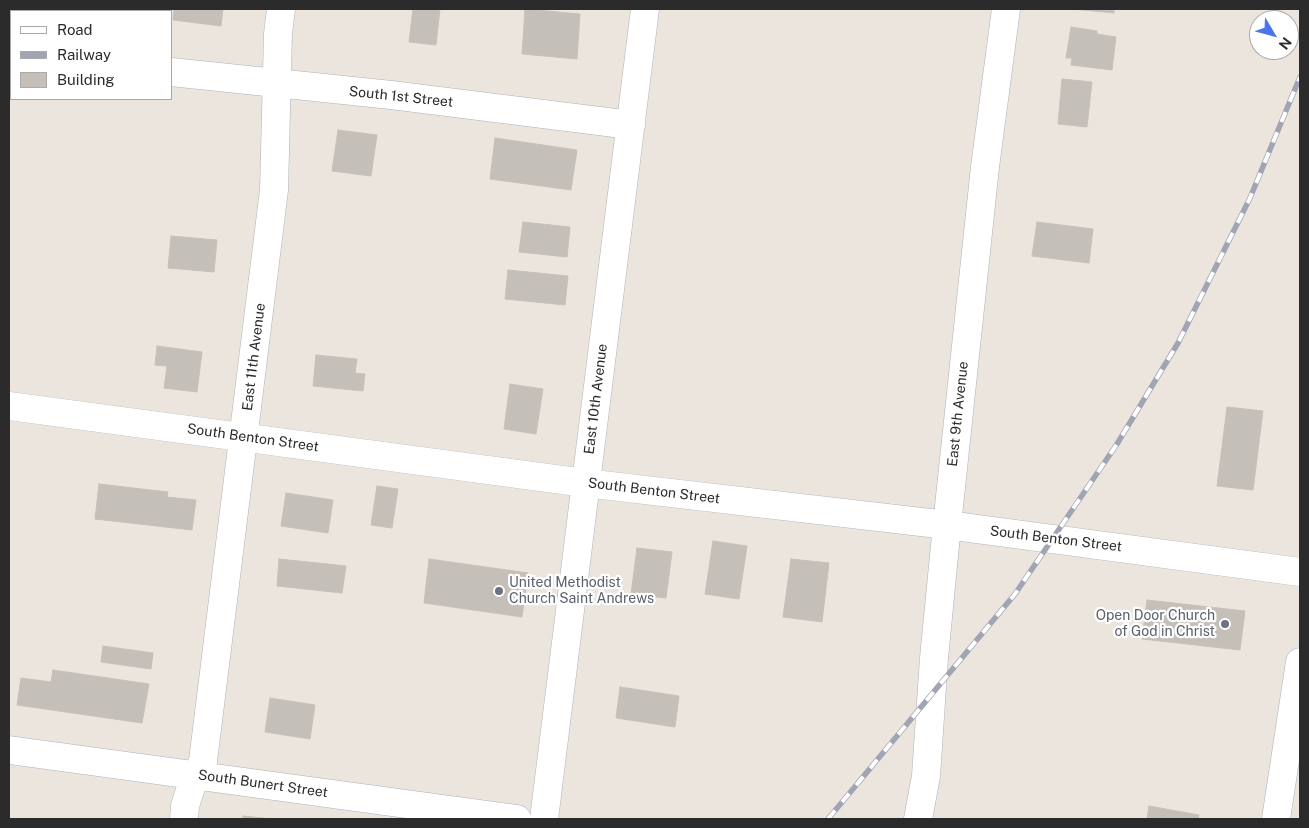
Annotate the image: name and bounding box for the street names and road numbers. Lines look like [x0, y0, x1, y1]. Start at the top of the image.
street label: South 1st Street [348, 83, 454, 111]
street label: East 11th Avenue [239, 302, 269, 412]
street label: East 10th Avenue [581, 343, 611, 455]
street label: East 9th Avenue [944, 361, 972, 467]
street label: South Benton Street [186, 420, 320, 456]
street label: South Benton Street [587, 475, 721, 507]
street label: South Benton Street [989, 523, 1123, 555]
street label: South Bunert Street [197, 767, 329, 801]

